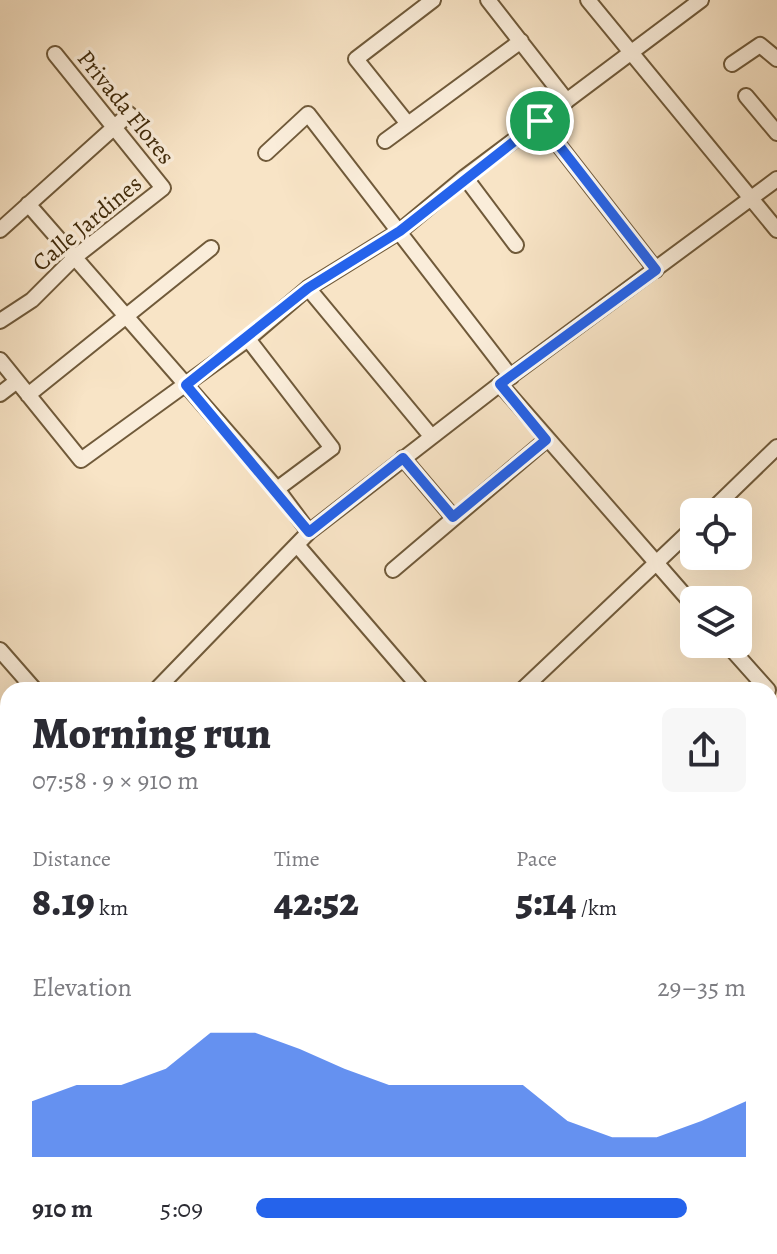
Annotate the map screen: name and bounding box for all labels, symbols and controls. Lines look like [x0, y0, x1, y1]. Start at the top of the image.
street label: Privada Flores [70, 43, 182, 171]
pin [506, 87, 574, 155]
icon: arrive [518, 99, 562, 143]
street label: Calle Jardines [25, 168, 149, 278]
map controls [680, 498, 752, 658]
button: locate [680, 498, 752, 570]
button: layers [680, 586, 752, 658]
text: Morning run [32, 703, 271, 763]
button: share [662, 708, 746, 792]
text: 07:58 · 9 × 910 m [32, 763, 199, 798]
text: Distance [32, 844, 111, 874]
text: Time [274, 844, 320, 874]
text: Pace [516, 844, 557, 874]
text: 8.19 [32, 874, 95, 929]
text: 42:52 [274, 874, 359, 929]
text: 5:14 [516, 874, 576, 929]
text: km [95, 893, 128, 923]
text: /km [576, 893, 617, 923]
text: Elevation [32, 970, 132, 1005]
text: 29–35 m [657, 970, 746, 1005]
text: 910 m [32, 1191, 93, 1226]
text: 5:09 [160, 1191, 203, 1226]

